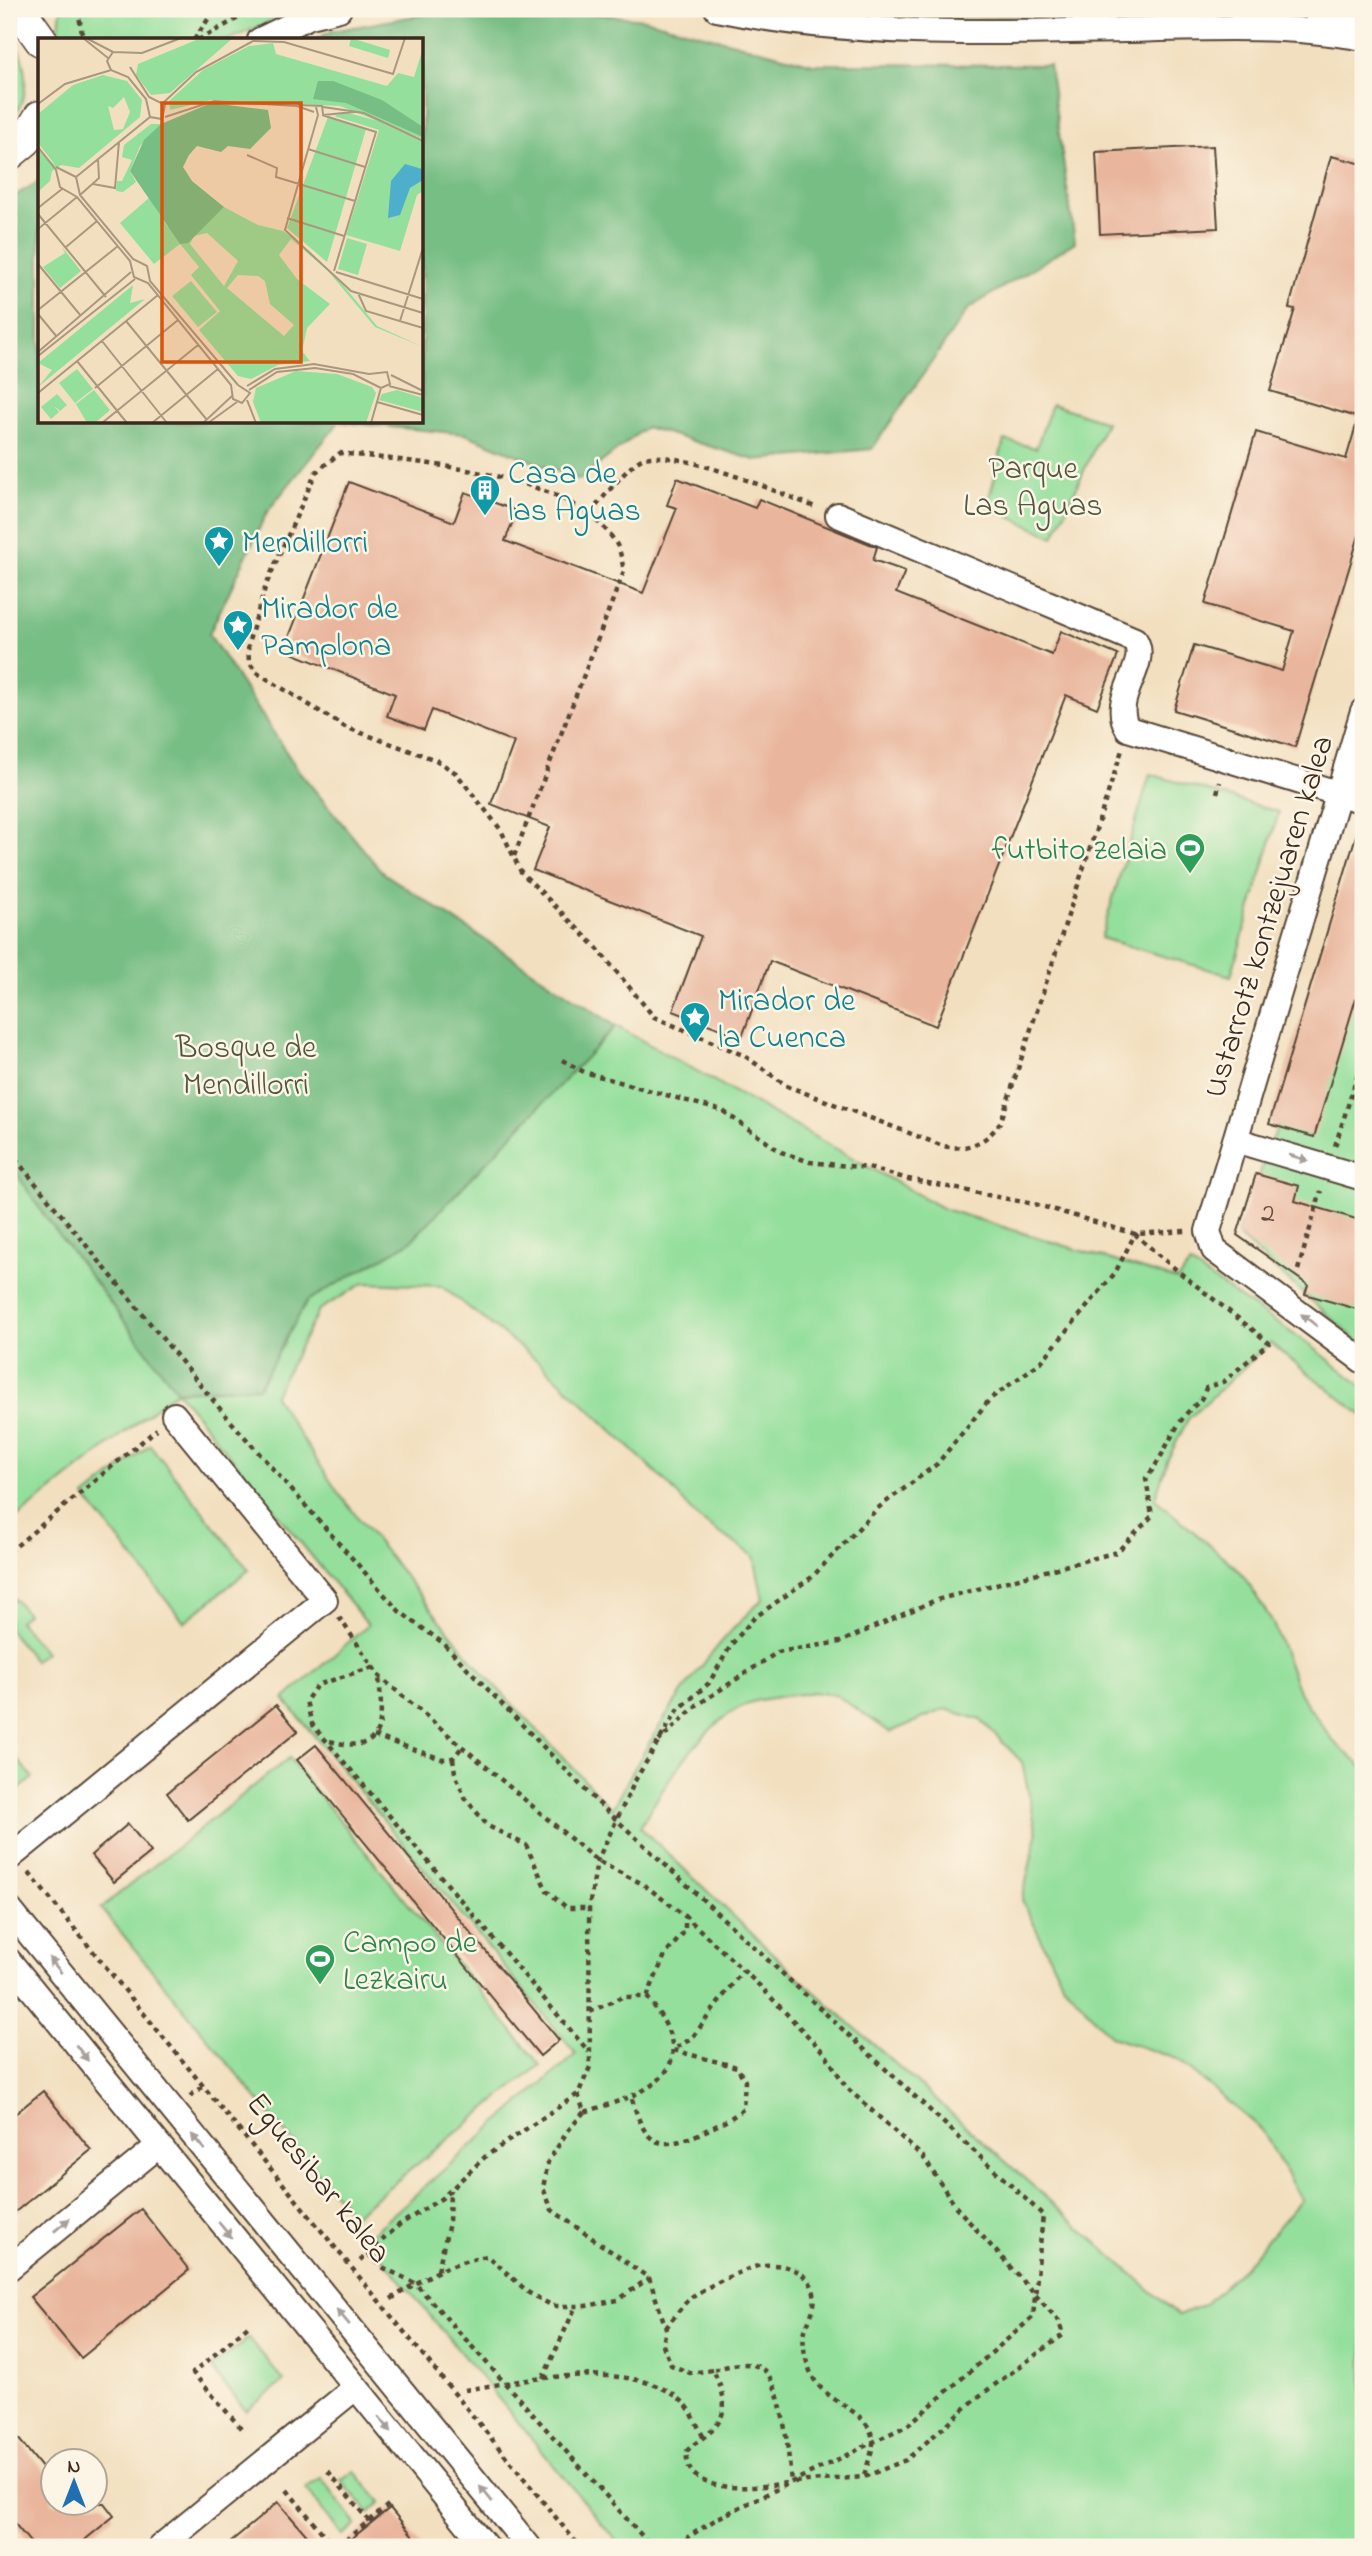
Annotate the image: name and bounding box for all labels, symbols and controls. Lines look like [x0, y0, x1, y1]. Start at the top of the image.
inset map [38, 38, 424, 424]
park label: Parque Las Aguas [963, 447, 1103, 531]
place label: Casa de las Aguas [508, 452, 641, 536]
building icon: Casa de las Aguas [468, 473, 502, 517]
place label: Mendillorri [242, 521, 368, 568]
place icon: Mendillorri [202, 524, 236, 568]
place label: Mirador de Pamplona [261, 587, 399, 671]
place icon: Mirador de Pamplona [221, 608, 255, 652]
street label: Ustarrotz kontzejuaren kalea [1193, 730, 1348, 1104]
place label: futbito zelaia [992, 828, 1167, 875]
sports icon: futbito zelaia [1173, 831, 1207, 875]
place label: Mirador de la Cuenca [718, 979, 856, 1063]
place icon: Mirador de la Cuenca [678, 1000, 712, 1044]
park label: Bosque de Mendillorri [175, 1026, 317, 1110]
one-way arrow [1289, 1154, 1310, 1164]
house number: 2 [1261, 1194, 1275, 1235]
one-way arrow [1300, 1312, 1318, 1327]
place label: Campo de Lezkairu [343, 1921, 478, 2005]
sports icon: Campo de Lezkairu [303, 1942, 337, 1986]
one-way arrow [48, 1957, 63, 1974]
one-way arrow [74, 2043, 89, 2061]
street label: Eguesibar kalea [233, 2083, 401, 2275]
one-way arrow [191, 2133, 206, 2150]
one-way arrow [53, 2218, 70, 2233]
one-way arrow [217, 2221, 232, 2238]
one-way arrow [336, 2309, 351, 2326]
one-way arrow [377, 2416, 392, 2433]
north arrow [38, 2448, 108, 2518]
text: N [68, 2454, 81, 2481]
one-way arrow [479, 2486, 494, 2504]

